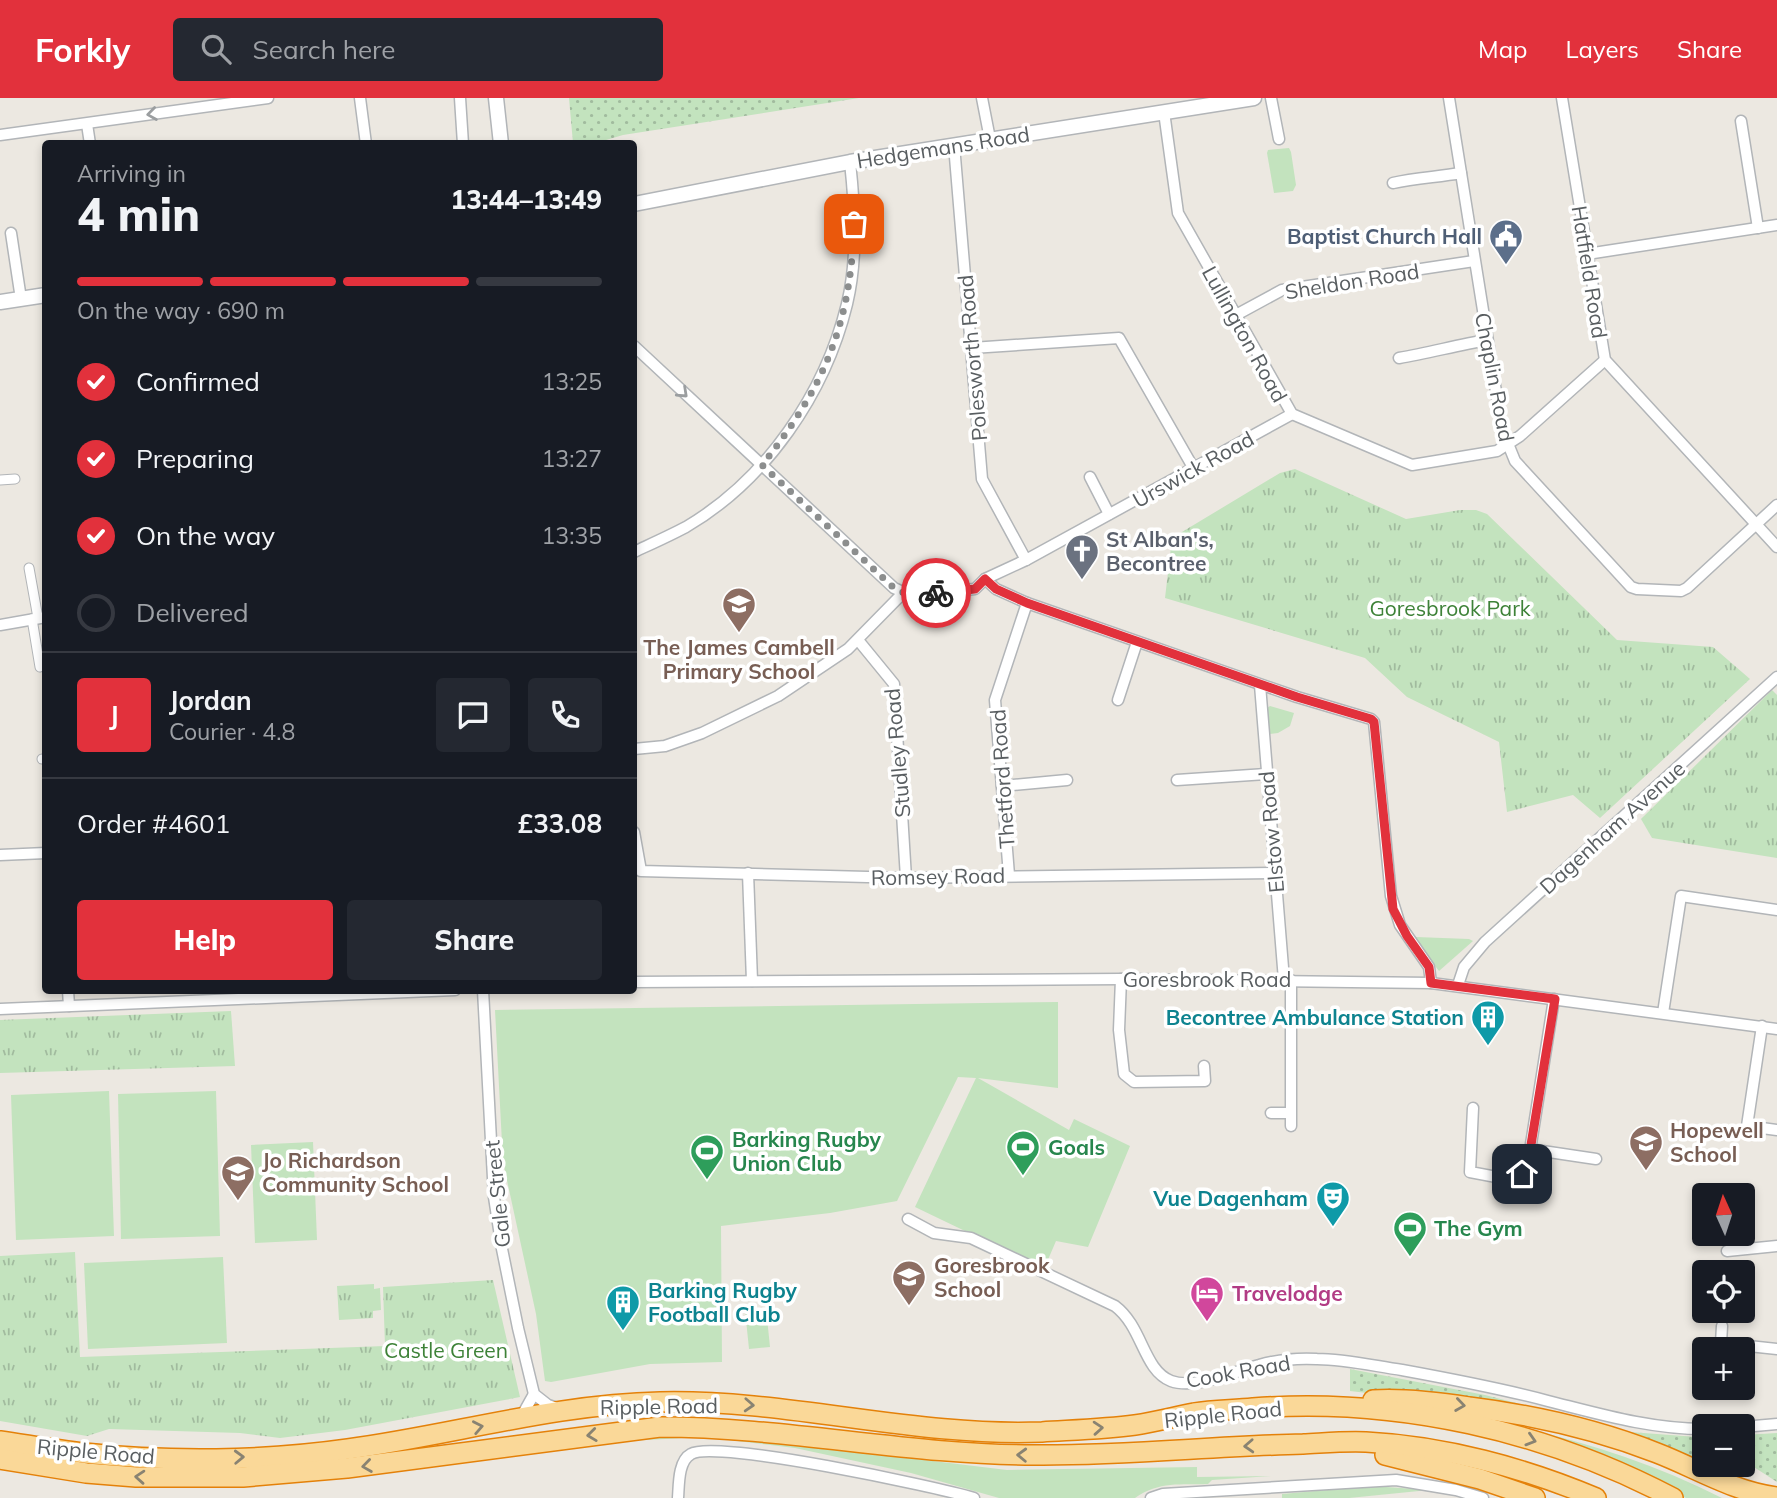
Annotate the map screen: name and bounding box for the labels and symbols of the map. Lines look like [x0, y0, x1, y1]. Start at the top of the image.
one-way arrow [146, 107, 158, 122]
street label: Hedgemans Road [855, 120, 1031, 174]
pin [824, 194, 884, 254]
street label: Hatfield Road [1567, 204, 1613, 340]
public building icon: Baptist Church Hall [1487, 217, 1525, 266]
place label: Baptist Church Hall [1287, 223, 1482, 249]
street label: Sheldon Road [1283, 258, 1421, 304]
street label: Lullington Road [1197, 261, 1293, 407]
street label: Polesworth Road [952, 274, 992, 442]
street label: Chaplin Road [1470, 310, 1520, 444]
one-way arrow [675, 384, 688, 397]
street label: Urswick Road [1128, 425, 1258, 513]
place label: St Alban's, Becontree [1106, 526, 1214, 576]
church icon: St Alban's, Becontree [1063, 532, 1101, 581]
courier [901, 558, 971, 628]
school or university icon: The James Cambell Primary School [720, 585, 758, 634]
park label: Goresbrook Park [1369, 595, 1531, 621]
place label: The James Cambell Primary School [643, 634, 835, 684]
street label: Studley Road [878, 687, 916, 819]
street label: Thetford Road [984, 708, 1020, 850]
street label: Dagenham Avenue [1534, 755, 1690, 899]
street label: Elstow Road [1253, 770, 1289, 894]
street label: Romsey Road [871, 862, 1005, 890]
street label: Goresbrook Road [1123, 966, 1291, 992]
building icon: Becontree Ambulance Station [1469, 998, 1507, 1047]
place label: Becontree Ambulance Station [1166, 1004, 1464, 1030]
place label: Hopewell School [1670, 1117, 1764, 1167]
school or university icon: Hopewell School [1627, 1123, 1665, 1172]
place label: Barking Rugby Union Club [732, 1126, 881, 1176]
sports icon: Goals [1004, 1128, 1042, 1177]
sports icon: Barking Rugby Union Club [688, 1132, 726, 1181]
place label: Goals [1048, 1134, 1105, 1160]
street label: Gale Street [478, 1139, 516, 1249]
pin [1492, 1144, 1552, 1204]
place label: Jo Richardson Community School [262, 1147, 449, 1197]
school or university icon: Jo Richardson Community School [219, 1153, 257, 1202]
theatre icon: Vue Dagenham [1314, 1179, 1352, 1228]
north arrow [1692, 1183, 1755, 1246]
place label: Vue Dagenham [1152, 1185, 1308, 1211]
sports icon: The Gym [1391, 1209, 1429, 1258]
place label: The Gym [1434, 1215, 1523, 1241]
place label: Goresbrook School [934, 1252, 1050, 1302]
school or university icon: Goresbrook School [890, 1258, 928, 1307]
hotel icon: Travelodge [1188, 1274, 1226, 1323]
place label: Barking Rugby Football Club [648, 1277, 797, 1327]
place label: Travelodge [1232, 1280, 1343, 1306]
building icon: Barking Rugby Football Club [604, 1283, 642, 1332]
park label: Castle Green [384, 1337, 508, 1363]
street label: Cook Road [1184, 1349, 1292, 1393]
street label: Ripple Road [600, 1392, 718, 1420]
street label: Ripple Road [1163, 1395, 1283, 1433]
one-way arrow [744, 1397, 755, 1412]
one-way arrow [1455, 1398, 1466, 1413]
one-way arrow [472, 1420, 484, 1435]
one-way arrow [1092, 1421, 1103, 1436]
one-way arrow [587, 1427, 598, 1442]
one-way arrow [1525, 1432, 1537, 1447]
street label: Ripple Road [36, 1433, 156, 1469]
one-way arrow [1243, 1438, 1254, 1453]
one-way arrow [1016, 1447, 1027, 1462]
one-way arrow [234, 1449, 244, 1465]
one-way arrow [361, 1458, 373, 1473]
one-way arrow [134, 1470, 145, 1485]

